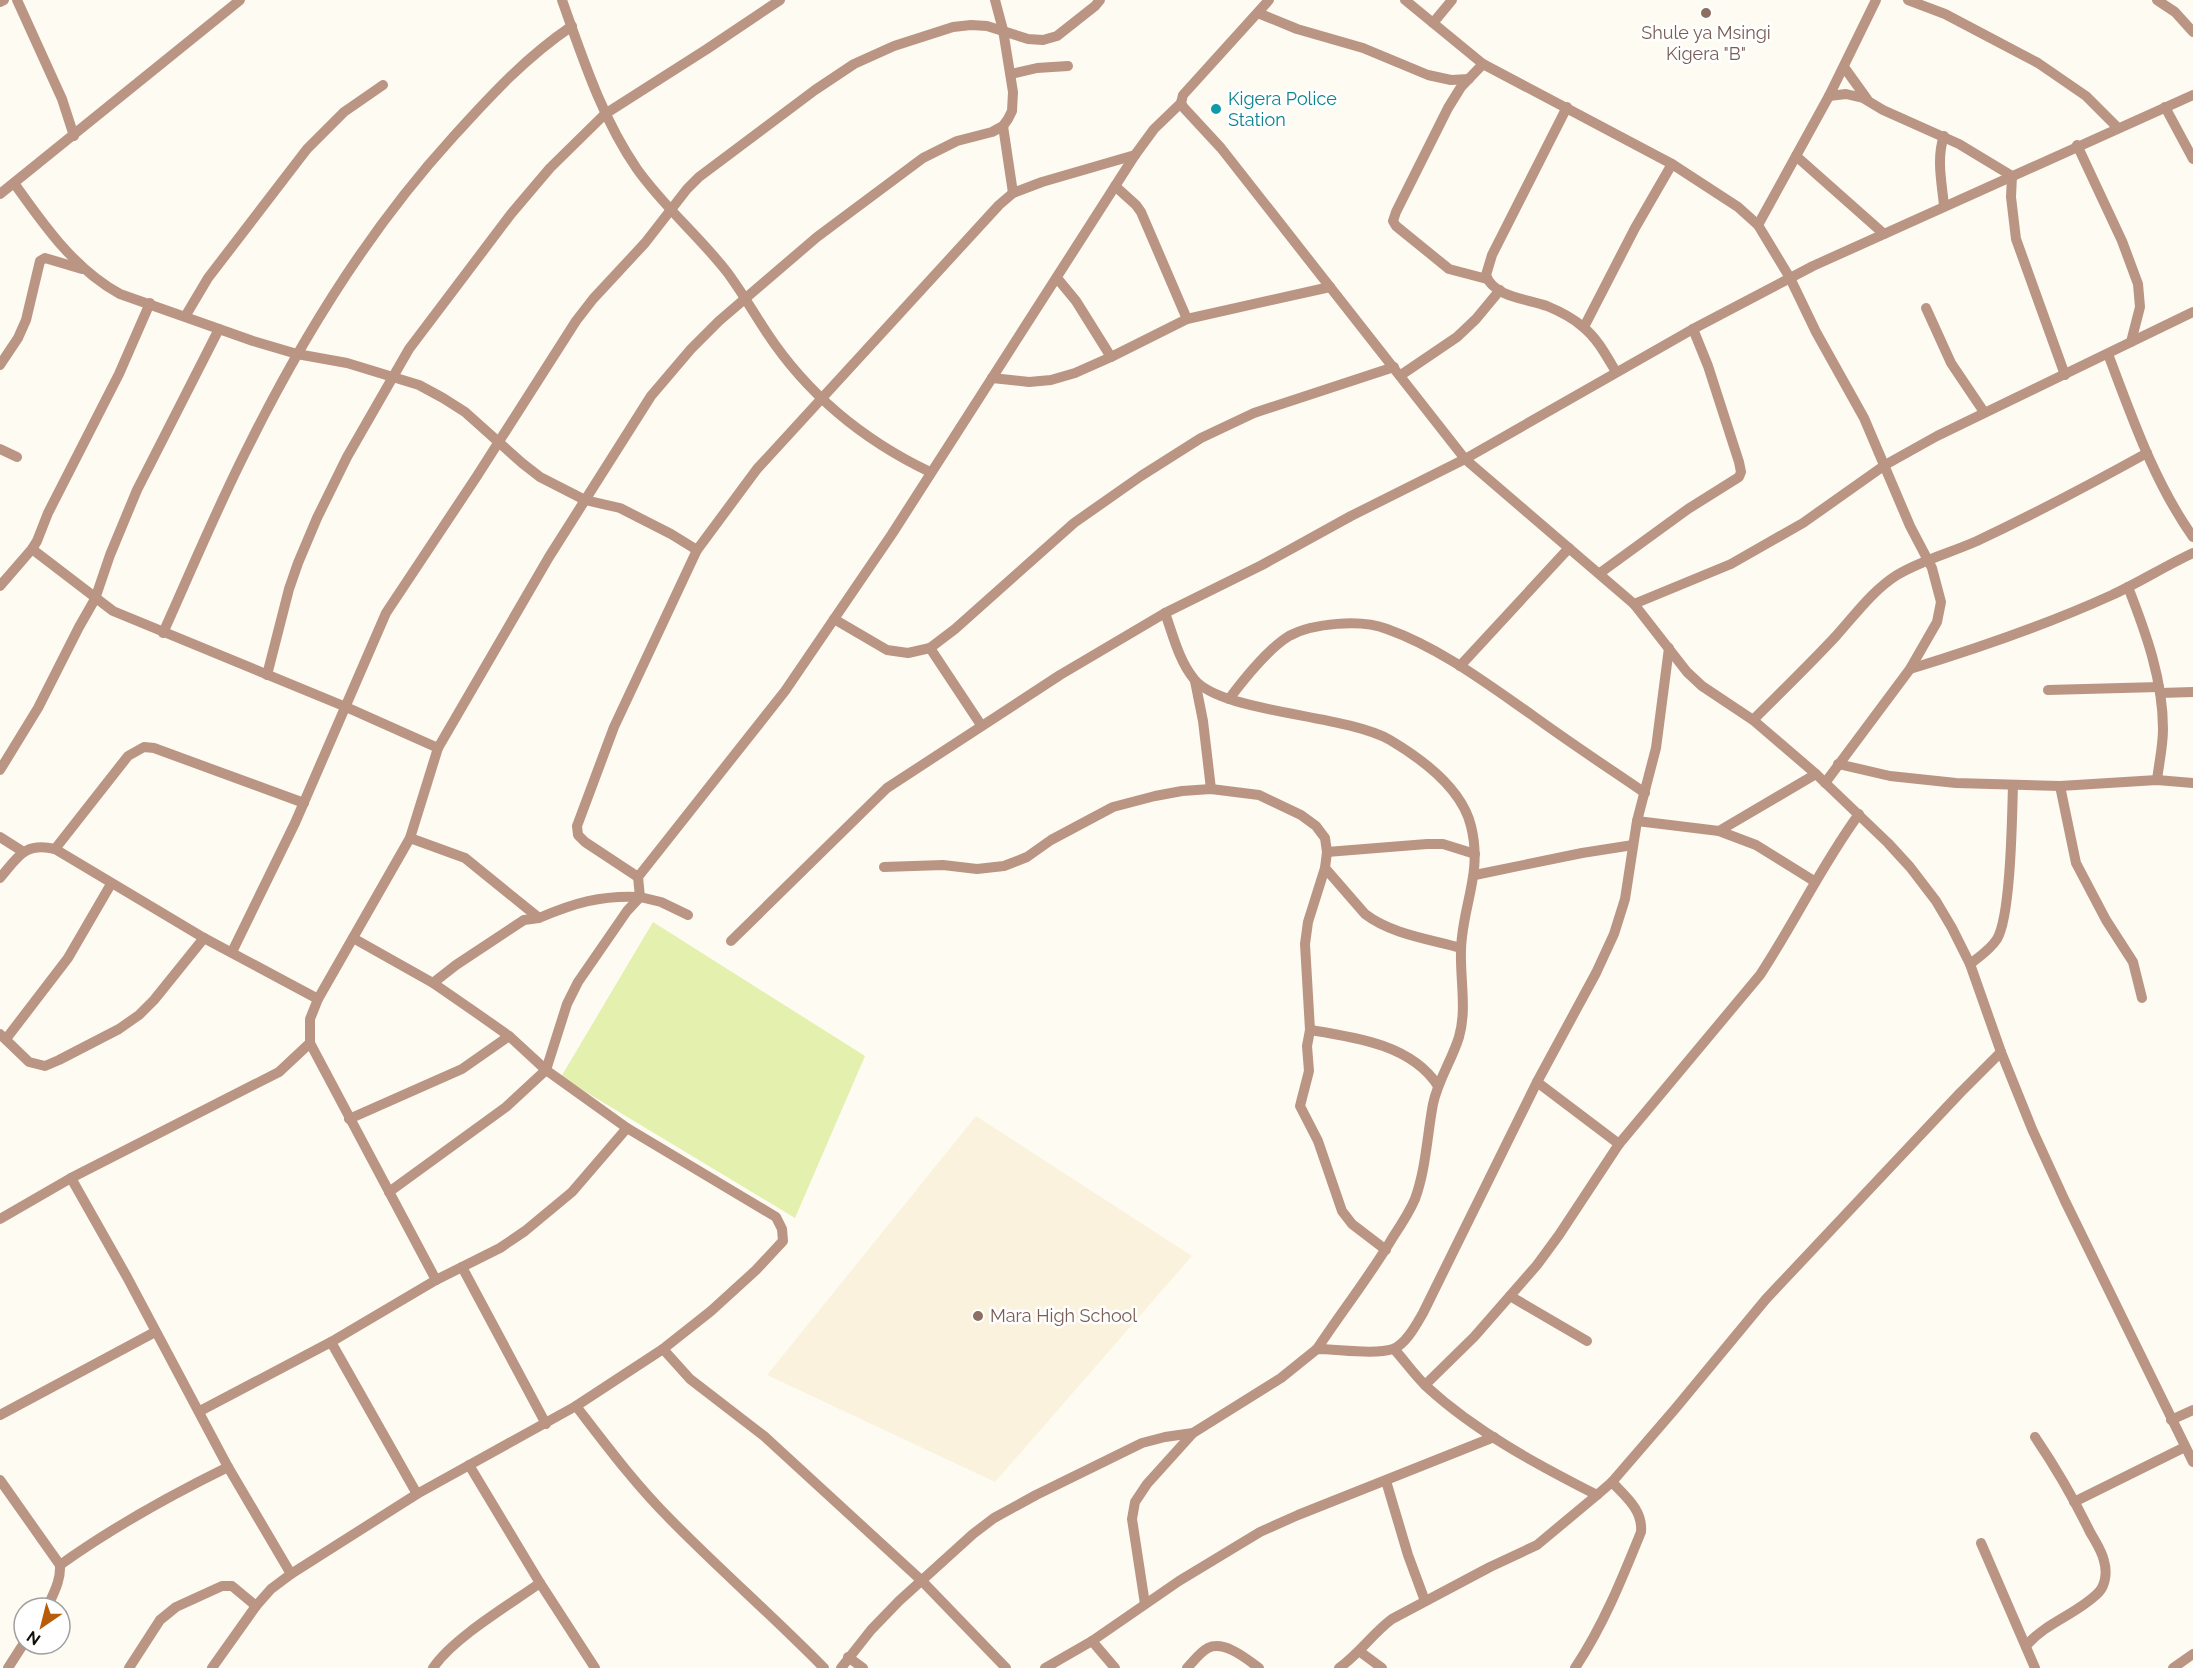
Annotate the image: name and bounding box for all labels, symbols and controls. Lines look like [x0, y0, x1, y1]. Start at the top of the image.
marker: Shule ya Msingi Kigera "B" [1699, 6, 1713, 20]
place label: Shule ya Msingi Kigera "B" [1641, 22, 1771, 64]
place label: Kigera Police Station [1228, 88, 1337, 130]
marker: Kigera Police Station [1209, 102, 1223, 116]
place label: Mara High School [990, 1305, 1137, 1326]
marker: Mara High School [971, 1309, 985, 1323]
north arrow [12, 1596, 72, 1656]
text: N [23, 1627, 44, 1649]

